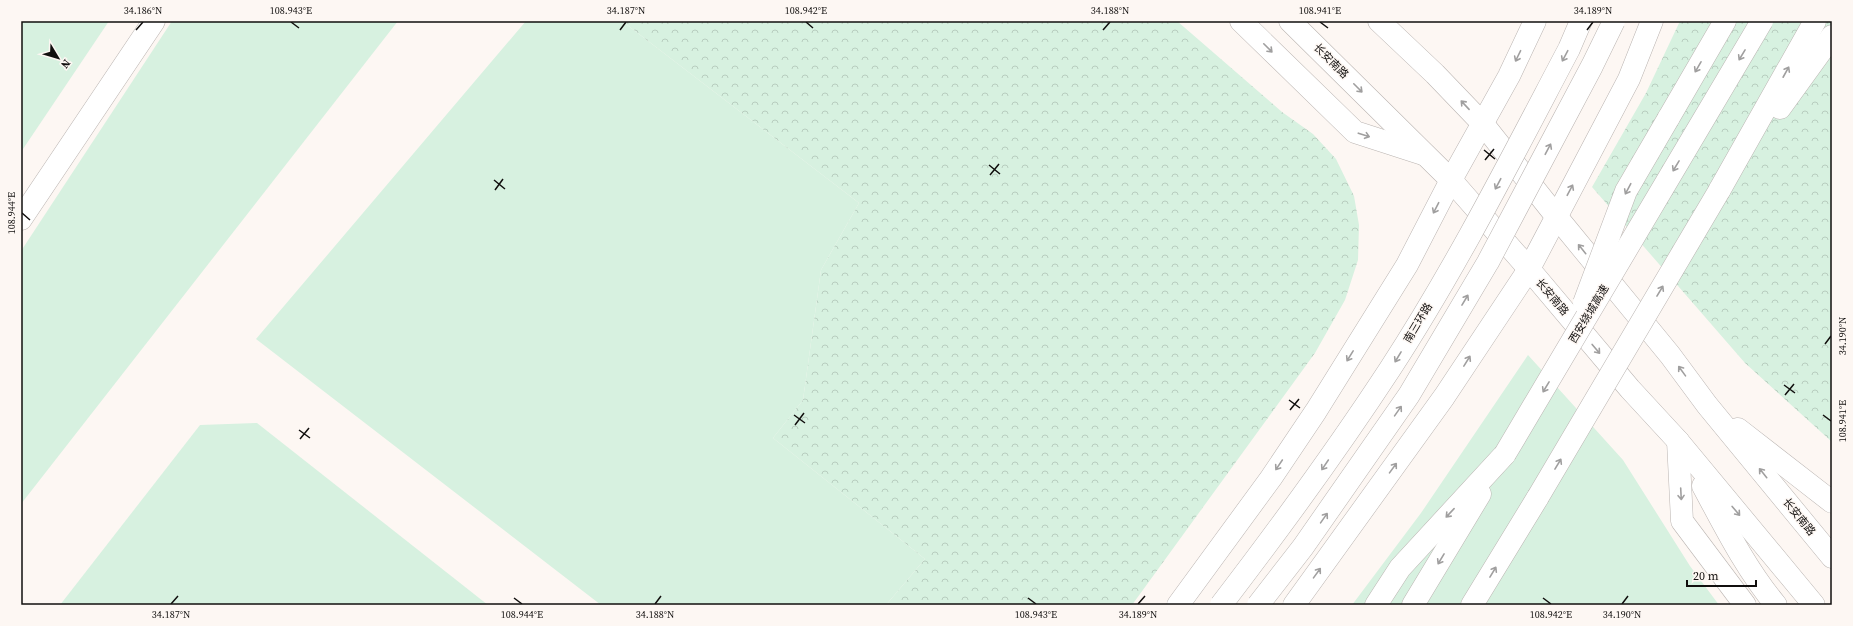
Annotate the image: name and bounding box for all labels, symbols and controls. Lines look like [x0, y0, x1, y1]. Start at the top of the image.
text: 34.186°N [124, 4, 162, 17]
text: 108.943°E [270, 4, 312, 17]
text: 34.187°N [607, 4, 645, 17]
text: 108.942°E [785, 4, 827, 17]
text: 34.188°N [1091, 4, 1129, 17]
text: 108.941°E [1299, 4, 1341, 17]
text: 34.189°N [1574, 4, 1612, 17]
north arrow [38, 38, 78, 78]
street label: 长安南路 [1310, 40, 1352, 82]
one-way arrow [1263, 43, 1273, 53]
one-way arrow [1738, 49, 1746, 61]
one-way arrow [1514, 50, 1521, 62]
one-way arrow [1561, 50, 1569, 62]
text: N [57, 56, 74, 72]
one-way arrow [1694, 61, 1702, 73]
one-way arrow [1783, 66, 1791, 78]
one-way arrow [1353, 83, 1363, 93]
one-way arrow [1460, 100, 1469, 110]
one-way arrow [1357, 132, 1370, 139]
one-way arrow [1545, 143, 1552, 155]
one-way arrow [1672, 160, 1680, 172]
one-way arrow [1494, 178, 1501, 190]
one-way arrow [1624, 183, 1631, 195]
one-way arrow [1567, 184, 1574, 196]
text: 108.944°E [5, 192, 18, 234]
one-way arrow [1432, 201, 1440, 213]
one-way arrow [1578, 243, 1587, 254]
street label: 长安南路 [1532, 275, 1572, 319]
street label: 西安绕城高速 [1566, 282, 1612, 346]
one-way arrow [1656, 285, 1664, 297]
one-way arrow [1462, 294, 1470, 306]
street label: 南三环路 [1400, 300, 1436, 346]
text: 34.190°N [1836, 317, 1849, 355]
one-way arrow [1592, 344, 1601, 355]
one-way arrow [1346, 350, 1354, 362]
one-way arrow [1393, 351, 1401, 363]
one-way arrow [1463, 356, 1471, 367]
one-way arrow [1678, 366, 1686, 377]
one-way arrow [1541, 381, 1549, 393]
text: 108.941°E [1836, 400, 1849, 442]
one-way arrow [1394, 406, 1402, 417]
one-way arrow [1554, 458, 1562, 469]
one-way arrow [1275, 459, 1283, 470]
one-way arrow [1321, 459, 1329, 470]
one-way arrow [1389, 463, 1397, 474]
one-way arrow [1758, 468, 1767, 478]
one-way arrow [1677, 487, 1685, 500]
street label: 长安南路 [1779, 495, 1819, 539]
one-way arrow [1732, 506, 1741, 516]
one-way arrow [1446, 508, 1455, 518]
one-way arrow [1320, 513, 1328, 524]
one-way arrow [1437, 553, 1445, 564]
scale bar [1687, 562, 1756, 588]
one-way arrow [1489, 566, 1497, 578]
one-way arrow [1313, 568, 1321, 579]
text: 20 m [1693, 568, 1719, 584]
text: 34.187°N [152, 608, 190, 621]
text: 108.944°E [501, 608, 543, 621]
text: 34.188°N [636, 608, 674, 621]
text: 108.943°E [1015, 608, 1057, 621]
text: 34.189°N [1119, 608, 1157, 621]
text: 108.942°E [1530, 608, 1572, 621]
text: 34.190°N [1603, 608, 1641, 621]

